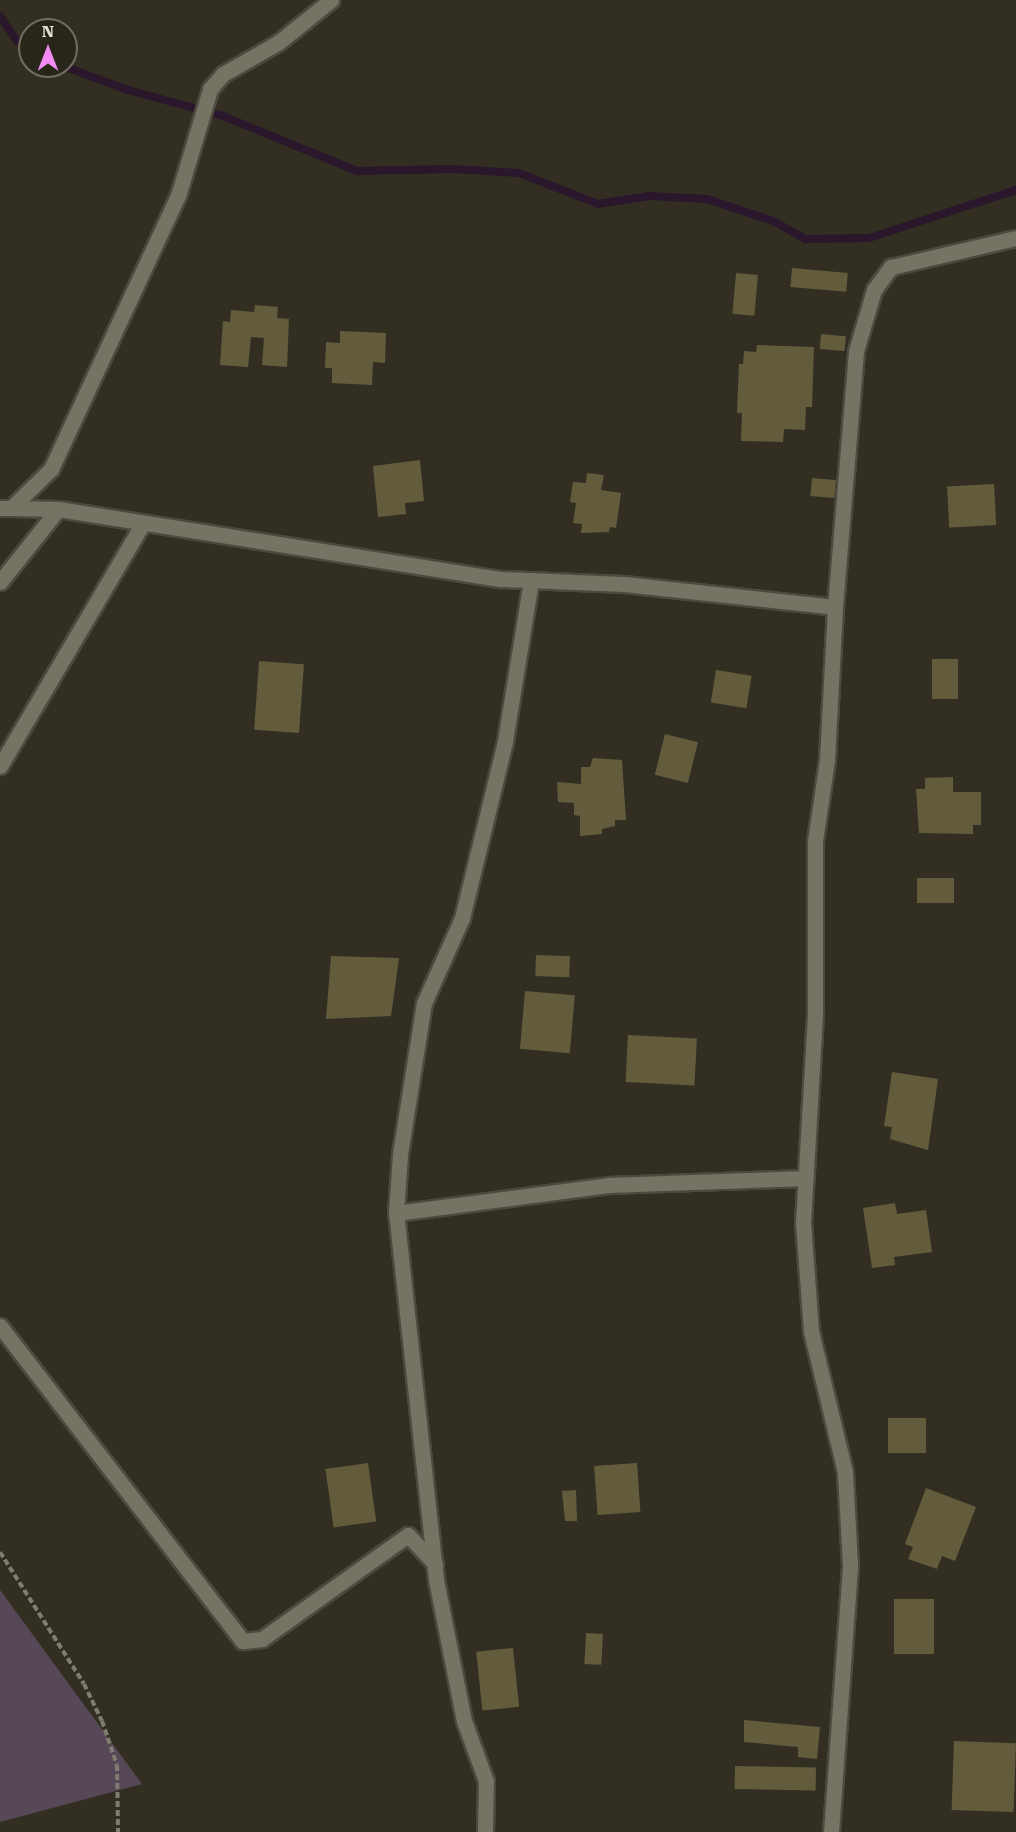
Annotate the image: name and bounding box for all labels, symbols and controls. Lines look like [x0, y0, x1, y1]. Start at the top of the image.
north arrow [18, 18, 78, 78]
text: N [42, 22, 54, 41]

